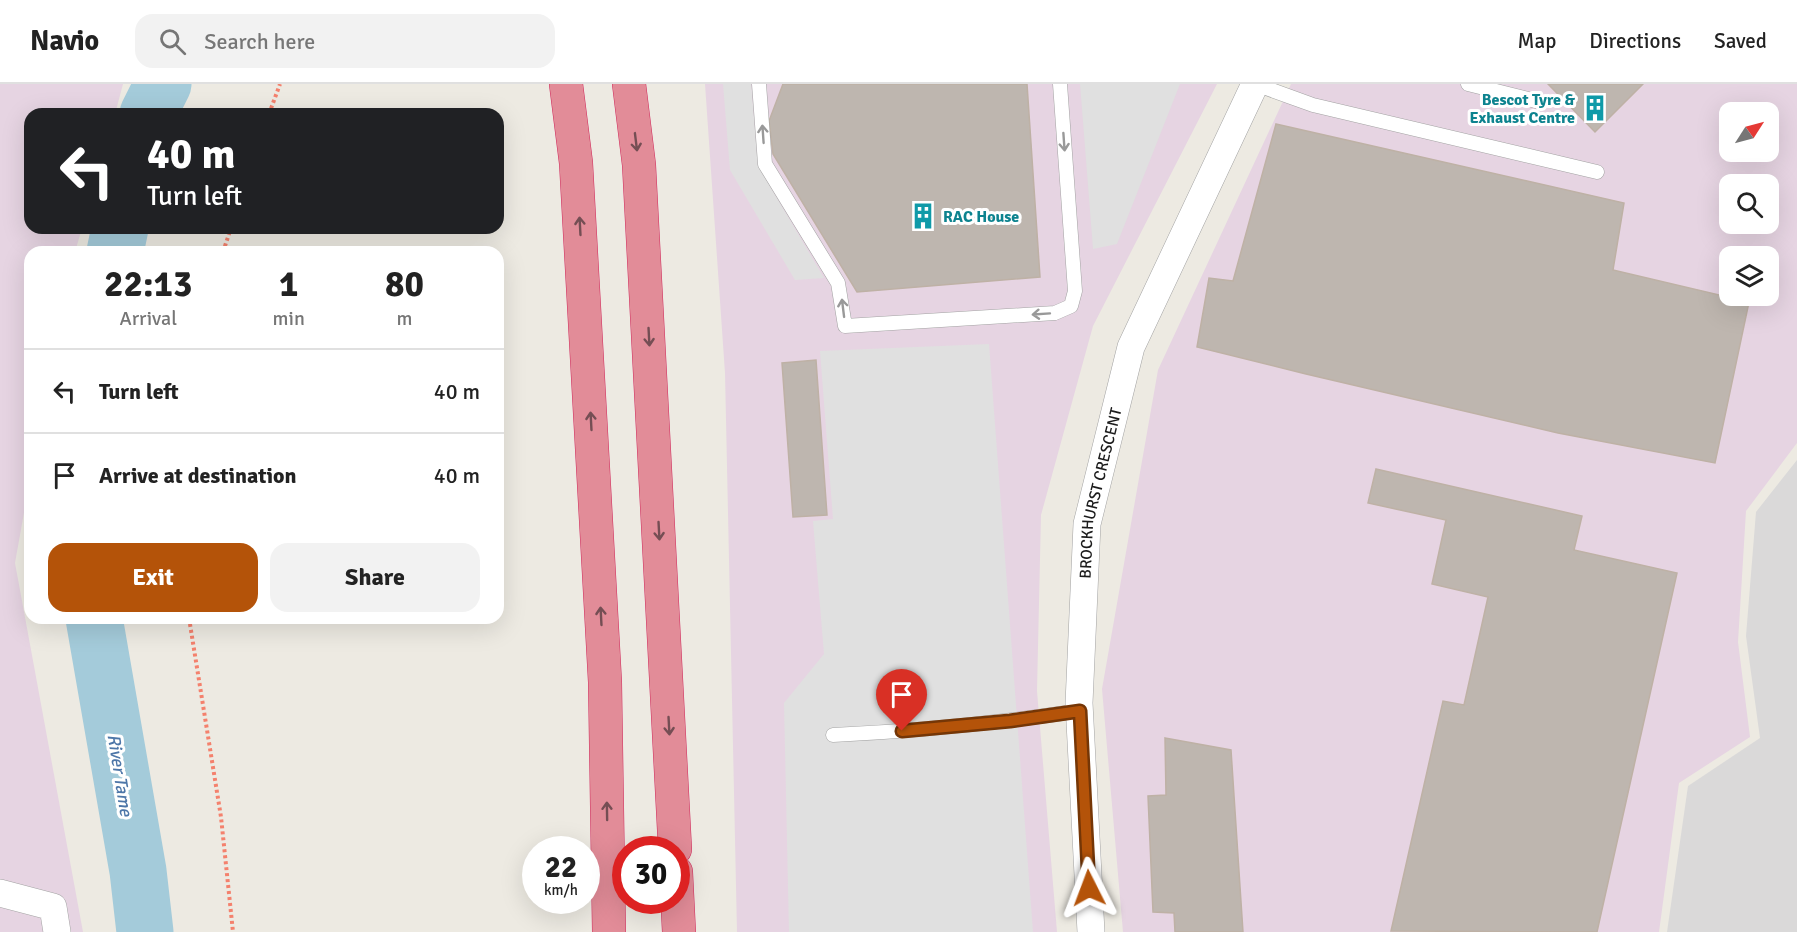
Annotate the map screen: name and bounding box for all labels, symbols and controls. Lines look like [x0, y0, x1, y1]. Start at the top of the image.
search box [135, 14, 555, 68]
text: Navio [30, 24, 99, 58]
icon: search [156, 25, 189, 58]
text: Search here [204, 28, 315, 55]
text: Map [1518, 28, 1556, 54]
text: Directions [1589, 28, 1681, 54]
text: Saved [1714, 28, 1767, 54]
place label: Bescot Tyre & Exhaust Centre [1469, 90, 1576, 128]
building icon: Bescot Tyre & Exhaust Centre [1580, 93, 1610, 123]
north arrow [1719, 102, 1779, 162]
map controls [1719, 102, 1779, 306]
one-way arrow [757, 124, 768, 144]
text: 40 m [147, 129, 236, 180]
icon: left [48, 132, 126, 210]
one-way arrow [631, 132, 642, 152]
one-way arrow [1059, 132, 1070, 152]
button: search [1719, 174, 1779, 234]
text: Turn left [147, 180, 242, 213]
building icon: RAC House [908, 201, 938, 231]
place label: RAC House [943, 207, 1019, 227]
one-way arrow [574, 217, 585, 237]
button: layers [1719, 246, 1779, 306]
text: 22:13 [104, 262, 192, 307]
text: 1 [279, 262, 298, 307]
text: 80 [385, 262, 424, 307]
one-way arrow [837, 298, 848, 318]
text: Arrival [119, 306, 177, 331]
text: min [273, 306, 305, 331]
text: m [396, 306, 412, 331]
one-way arrow [1032, 308, 1052, 319]
one-way arrow [643, 326, 654, 346]
icon: left [48, 375, 81, 408]
text: Turn left [99, 378, 179, 405]
text: 40 m [434, 378, 480, 405]
street label: BROCKHURST CRESCENT [1076, 406, 1127, 579]
one-way arrow [585, 411, 596, 431]
icon: arrive [48, 459, 81, 492]
text: Arrive at destination [99, 462, 296, 489]
text: 40 m [434, 462, 480, 489]
one-way arrow [654, 521, 665, 541]
button: Exit [48, 543, 258, 612]
button: Share [270, 543, 480, 612]
one-way arrow [596, 606, 607, 626]
pin [876, 669, 927, 731]
icon: arrive [885, 678, 918, 711]
one-way arrow [664, 716, 675, 736]
water label: River Tame [103, 732, 138, 819]
one-way arrow [602, 801, 613, 821]
speed limit sign: 30 [612, 836, 690, 914]
text: 22 [545, 849, 577, 886]
position arrow [1057, 856, 1121, 920]
text: km/h [544, 881, 578, 899]

